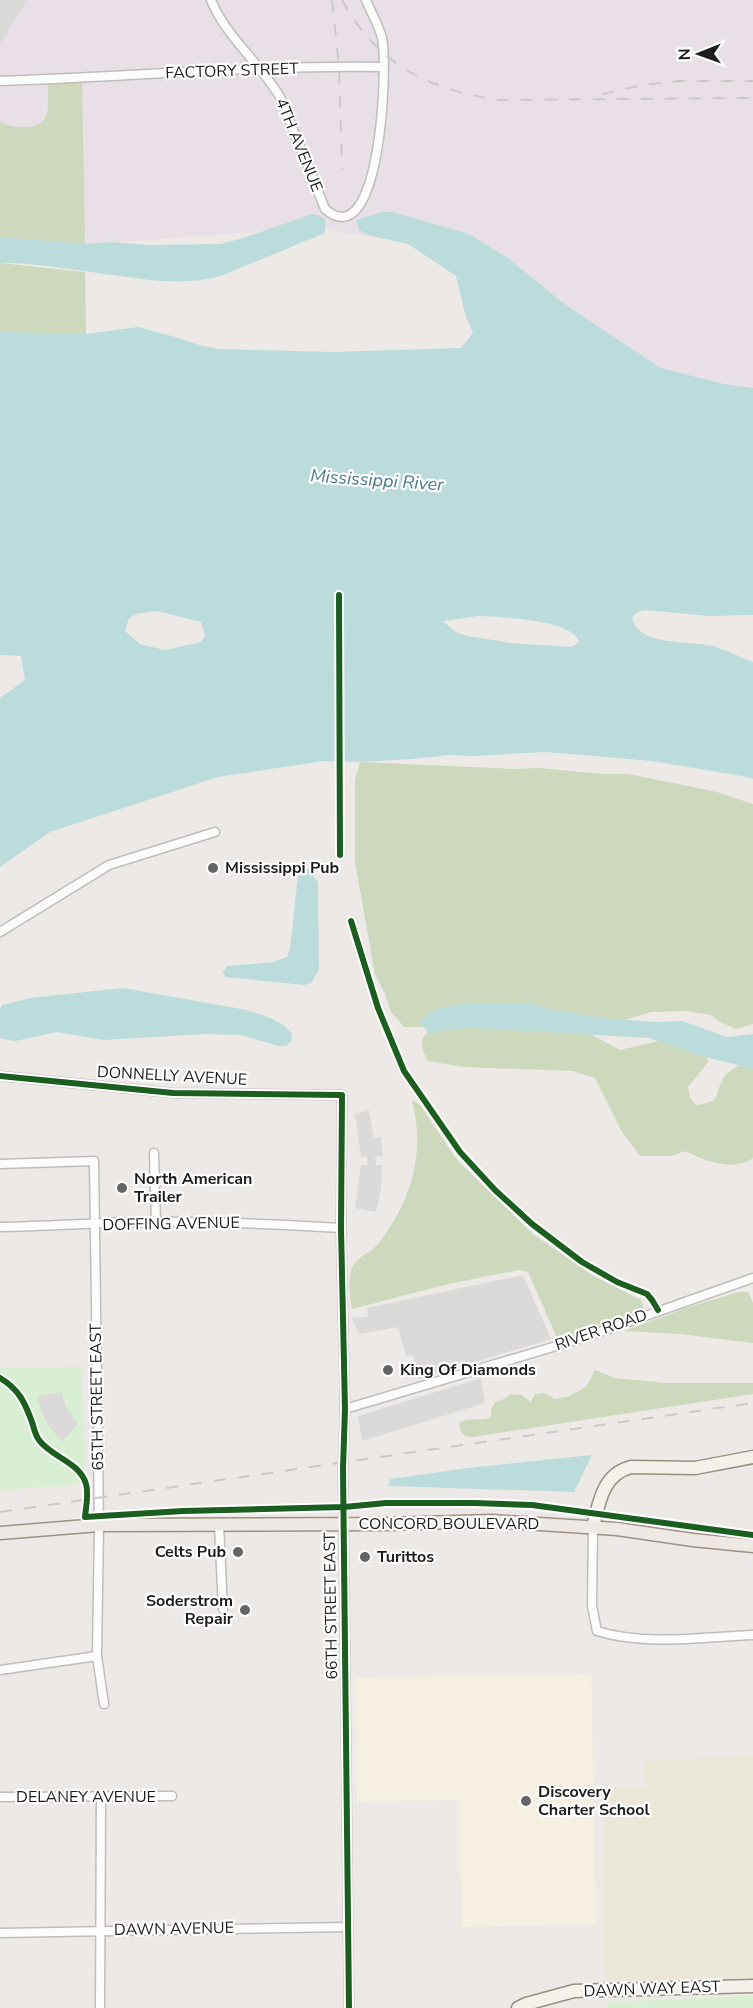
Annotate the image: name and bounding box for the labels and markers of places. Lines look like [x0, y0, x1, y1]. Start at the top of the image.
place label: Mississippi Pub [225, 857, 339, 879]
marker: Mississippi Pub [206, 861, 220, 875]
place label: North American Trailer [134, 1168, 252, 1208]
marker: North American Trailer [115, 1181, 129, 1195]
place label: King Of Diamonds [400, 1359, 536, 1381]
marker: King Of Diamonds [381, 1363, 395, 1377]
place label: Celts Pub [155, 1541, 226, 1563]
marker: Celts Pub [231, 1545, 245, 1559]
place label: Turittos [377, 1546, 434, 1568]
marker: Turittos [358, 1550, 372, 1564]
place label: Soderstrom Repair [146, 1590, 234, 1630]
marker: Soderstrom Repair [238, 1603, 252, 1617]
place label: Discovery Charter School [538, 1781, 650, 1821]
marker: Discovery Charter School [519, 1794, 533, 1808]

